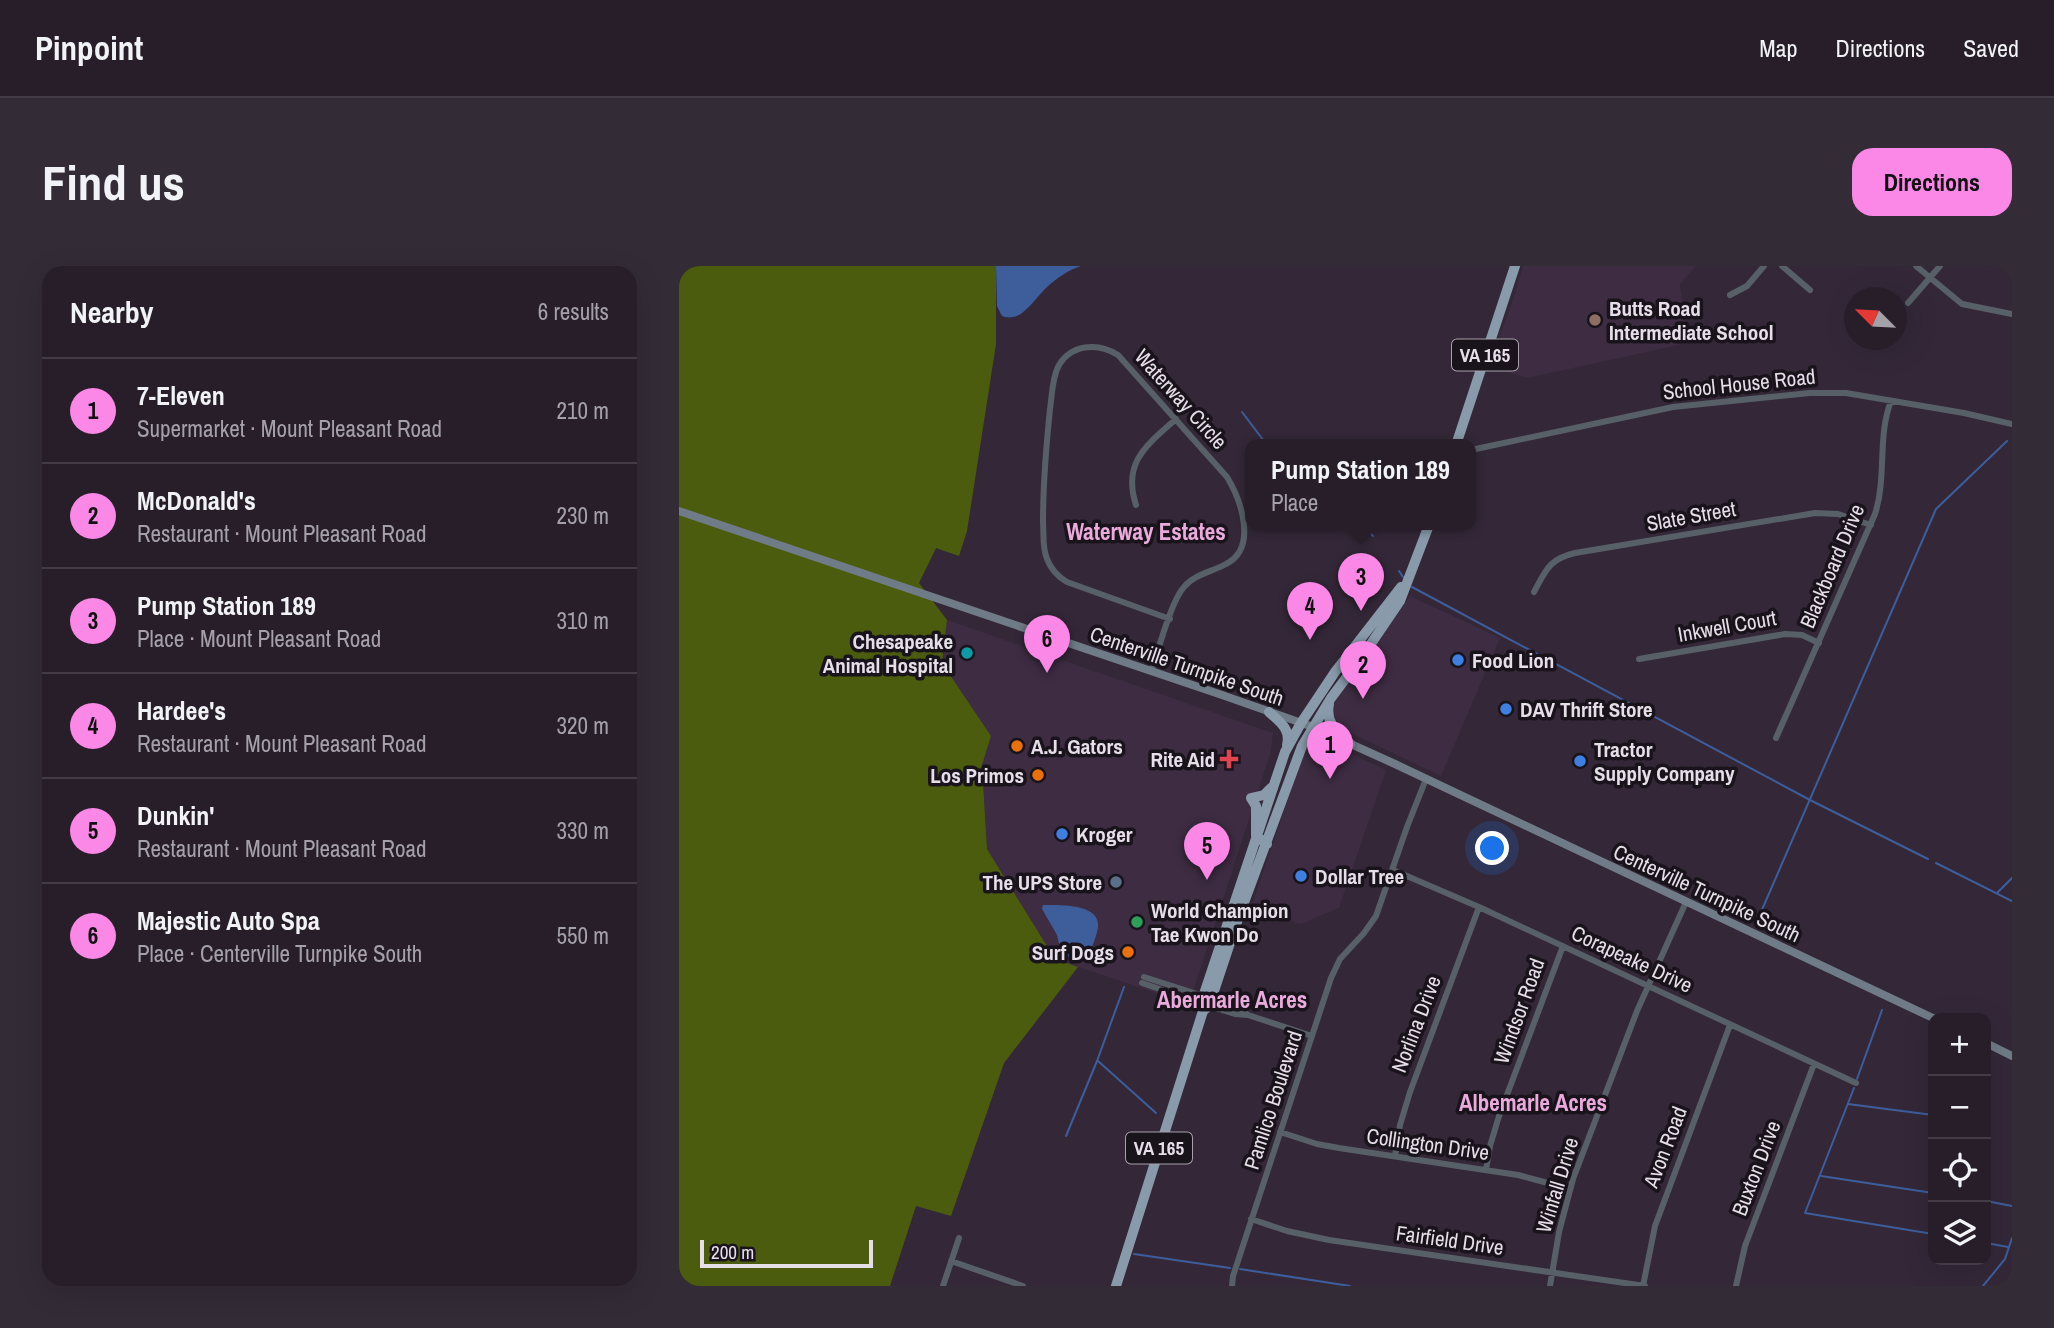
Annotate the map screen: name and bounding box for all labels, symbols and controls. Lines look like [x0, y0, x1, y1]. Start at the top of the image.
text: Pinpoint [35, 26, 143, 70]
text: Map [1759, 32, 1797, 64]
text: Directions [1835, 32, 1925, 64]
text: Saved [1963, 32, 2019, 64]
button: Directions [1852, 148, 2012, 216]
text: Find us [42, 149, 185, 215]
north arrow [1844, 287, 1907, 350]
text: Nearby [70, 292, 153, 332]
place label: Butts Road Intermediate School [1609, 294, 1774, 347]
text: 6 results [538, 296, 609, 327]
marker: Butts Road Intermediate School [1587, 312, 1603, 328]
road number: VA 165 [1452, 340, 1518, 370]
street label: Waterway Circle [1128, 343, 1234, 455]
street label: School House Road [1661, 362, 1817, 406]
text: 7-Eleven [137, 378, 225, 413]
text: 1 [88, 395, 98, 426]
text: 210 m [557, 395, 609, 426]
text: Supermarket · Mount Pleasant Road [137, 413, 442, 444]
popup [1245, 439, 1476, 530]
text: Pump Station 189 [1271, 452, 1450, 487]
text: McDonald's [137, 483, 256, 518]
text: Place [1271, 487, 1318, 518]
street label: Slate Street [1644, 494, 1738, 538]
text: 2 [88, 500, 98, 531]
text: 230 m [557, 500, 609, 531]
street label: Blackboard Drive [1793, 500, 1871, 632]
district label: Waterway Estates [1066, 516, 1226, 547]
text: Restaurant · Mount Pleasant Road [137, 518, 426, 549]
pin: 3 [1338, 553, 1384, 611]
pin: 4 [1287, 582, 1333, 640]
text: Pump Station 189 [137, 588, 316, 623]
street label: Inkwell Court [1675, 603, 1779, 649]
text: 3 [88, 605, 98, 636]
text: 310 m [557, 605, 609, 636]
pin: 6 [1024, 615, 1070, 673]
street label: Centerville Turnpike South [1086, 619, 1288, 713]
text: Place · Mount Pleasant Road [137, 623, 381, 654]
place label: Chesapeake Animal Hospital [823, 627, 953, 680]
pin: 2 [1340, 641, 1386, 699]
marker: Chesapeake Animal Hospital [959, 645, 975, 661]
place label: Food Lion [1472, 646, 1554, 675]
marker: Food Lion [1450, 652, 1466, 668]
text: Hardee's [137, 693, 226, 728]
place label: DAV Thrift Store [1520, 695, 1653, 724]
marker: DAV Thrift Store [1498, 701, 1514, 717]
text: 4 [88, 710, 98, 741]
text: 320 m [557, 710, 609, 741]
pin: 1 [1307, 721, 1353, 779]
text: Restaurant · Mount Pleasant Road [137, 728, 426, 759]
place label: A.J. Gators [1031, 732, 1123, 761]
place label: Tractor Supply Company [1594, 735, 1735, 788]
marker: A.J. Gators [1009, 738, 1025, 754]
place label: Rite Aid [1151, 745, 1215, 774]
marker: Rite Aid [1221, 751, 1237, 767]
marker: Tractor Supply Company [1572, 753, 1588, 769]
place label: Los Primos [930, 761, 1024, 790]
marker: Los Primos [1030, 767, 1046, 783]
text: Dunkin' [137, 798, 214, 833]
text: 5 [88, 815, 98, 846]
text: 330 m [557, 815, 609, 846]
place label: Kroger [1076, 820, 1133, 849]
pin: 5 [1184, 822, 1230, 880]
marker: Kroger [1054, 826, 1070, 842]
your location [1475, 831, 1509, 865]
text: Restaurant · Mount Pleasant Road [137, 833, 426, 864]
street label: Centerville Turnpike South [1609, 837, 1805, 949]
place label: Dollar Tree [1315, 862, 1404, 891]
place label: The UPS Store [982, 868, 1102, 897]
marker: Dollar Tree [1293, 868, 1309, 884]
marker: The UPS Store [1108, 874, 1124, 890]
place label: World Champion Tae Kwon Do [1151, 896, 1288, 949]
text: Majestic Auto Spa [137, 903, 320, 938]
marker: World Champion Tae Kwon Do [1129, 914, 1145, 930]
street label: Corapeake Drive [1567, 918, 1697, 1000]
text: 6 [88, 920, 98, 951]
text: 550 m [557, 920, 609, 951]
text: Place · Centerville Turnpike South [137, 938, 422, 969]
place label: Surf Dogs [1032, 938, 1114, 967]
marker: Surf Dogs [1120, 944, 1136, 960]
street label: Windsor Road [1487, 954, 1551, 1068]
street label: Norlina Drive [1384, 971, 1448, 1077]
district label: Abermarle Acres [1157, 984, 1307, 1015]
map controls [1928, 1013, 1991, 1265]
button: + [1928, 1013, 1991, 1076]
street label: Pamlico Boulevard [1237, 1027, 1309, 1173]
button: − [1928, 1076, 1991, 1139]
district label: Albemarle Acres [1459, 1087, 1607, 1118]
street label: Avon Road [1636, 1102, 1694, 1193]
street label: Buxton Drive [1725, 1116, 1787, 1220]
street label: Collington Drive [1365, 1121, 1491, 1167]
road number: VA 165 [1126, 1132, 1192, 1164]
street label: Winfall Drive [1529, 1134, 1585, 1236]
button: locate [1928, 1139, 1991, 1202]
button: layers [1928, 1202, 1991, 1265]
street label: Fairfield Drive [1394, 1218, 1506, 1262]
scale bar [700, 1237, 873, 1269]
text: 200 m [711, 1239, 754, 1265]

